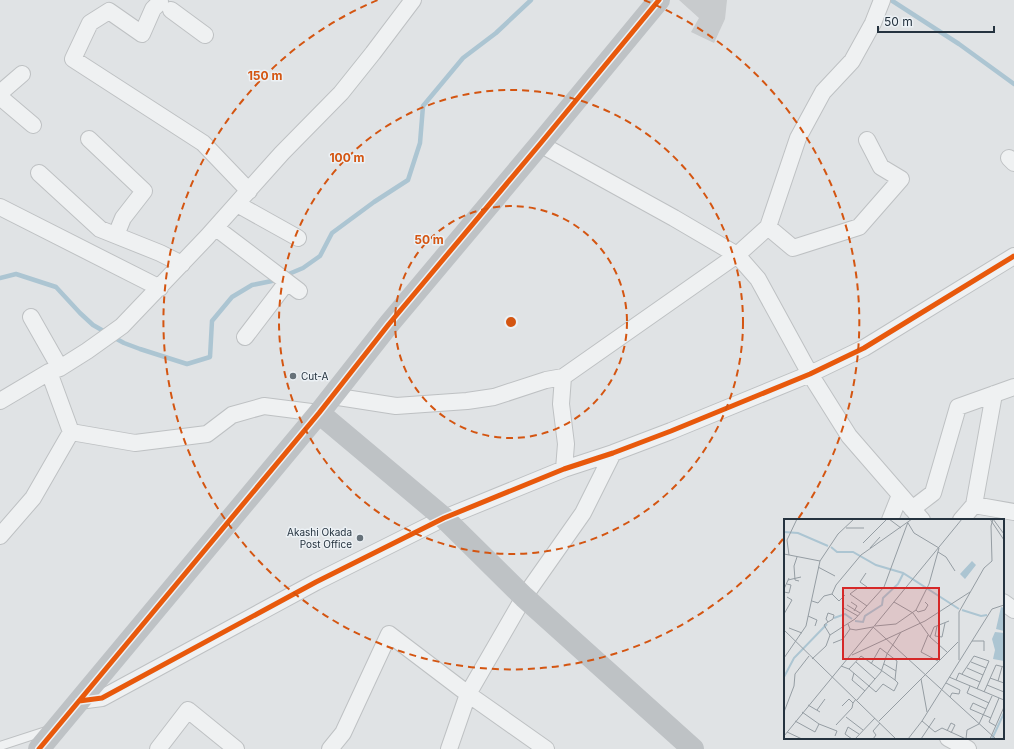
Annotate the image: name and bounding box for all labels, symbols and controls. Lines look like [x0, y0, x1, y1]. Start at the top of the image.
scale bar [878, 8, 994, 34]
text: 50 m [884, 14, 913, 29]
text: 150 m [248, 68, 282, 83]
text: 100 m [329, 150, 365, 165]
text: 50 m [414, 232, 444, 247]
centre of rings [504, 315, 518, 329]
place label: Cut-A [301, 370, 329, 382]
marker: Cut-A [288, 371, 298, 381]
inset map [784, 519, 1004, 739]
place label: Akashi Okada Post Office [287, 526, 352, 550]
marker: Akashi Okada Post Office [355, 533, 365, 543]

